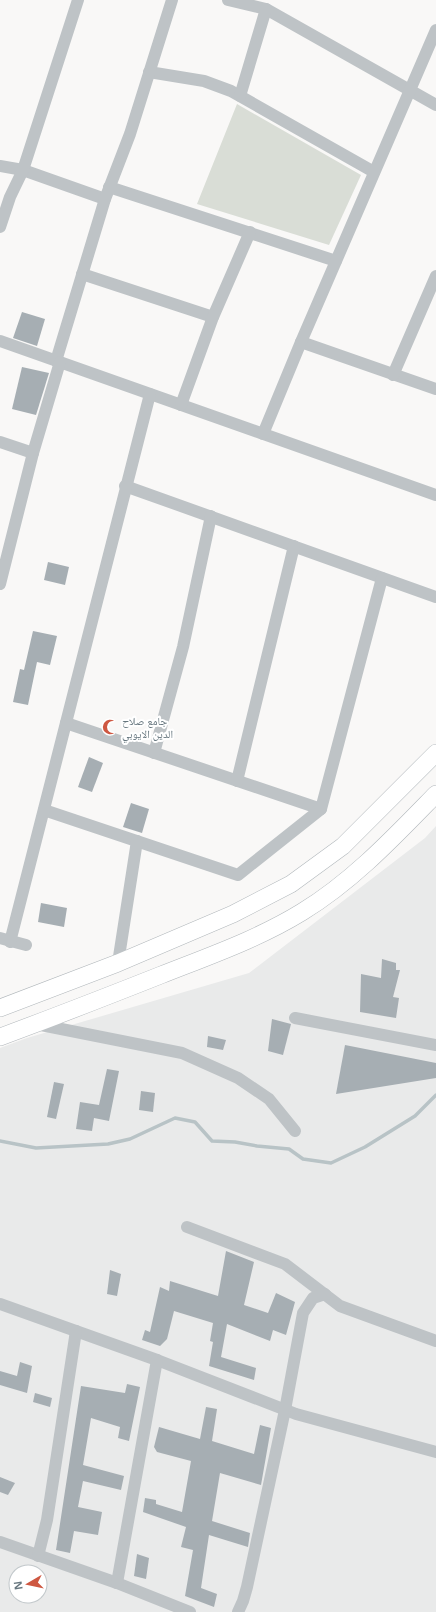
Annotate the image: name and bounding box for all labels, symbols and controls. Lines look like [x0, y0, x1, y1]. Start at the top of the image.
place label: جامع صلاح الدين الايوبي [122, 713, 173, 743]
mosque icon: جامع صلاح الدين الايوبي [101, 718, 119, 736]
north arrow [8, 1564, 48, 1604]
text: N [10, 1580, 26, 1591]

